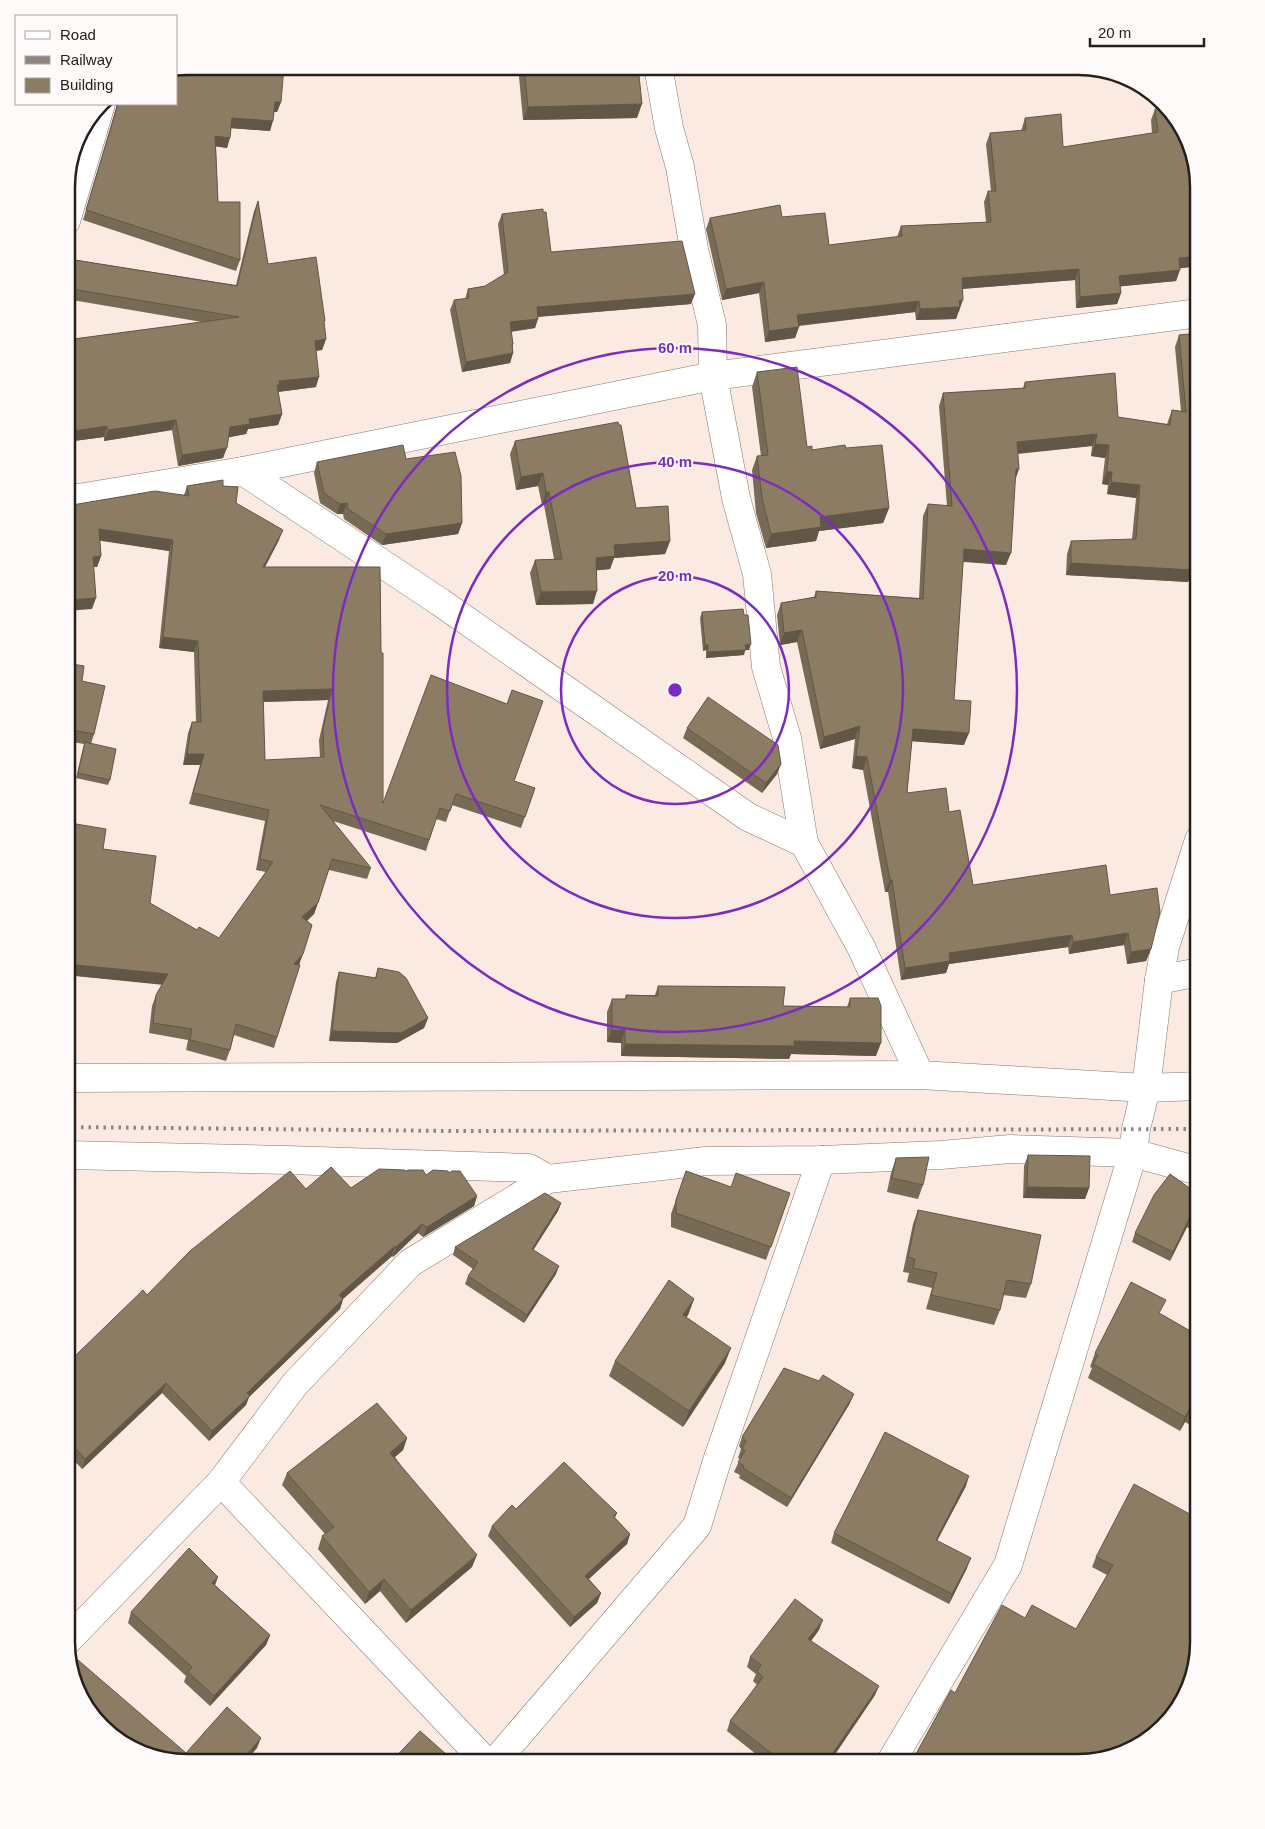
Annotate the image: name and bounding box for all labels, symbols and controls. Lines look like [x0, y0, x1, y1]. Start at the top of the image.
legend [15, 15, 178, 105]
scale bar [1090, 15, 1204, 47]
text: 20 m [1098, 24, 1131, 41]
text: Road [60, 26, 96, 43]
text: Railway [60, 51, 113, 68]
text: Building [60, 76, 113, 93]
text: 60 m [658, 339, 692, 356]
text: 40 m [658, 453, 692, 470]
text: 20 m [658, 567, 692, 584]
centre of rings [666, 681, 684, 699]

